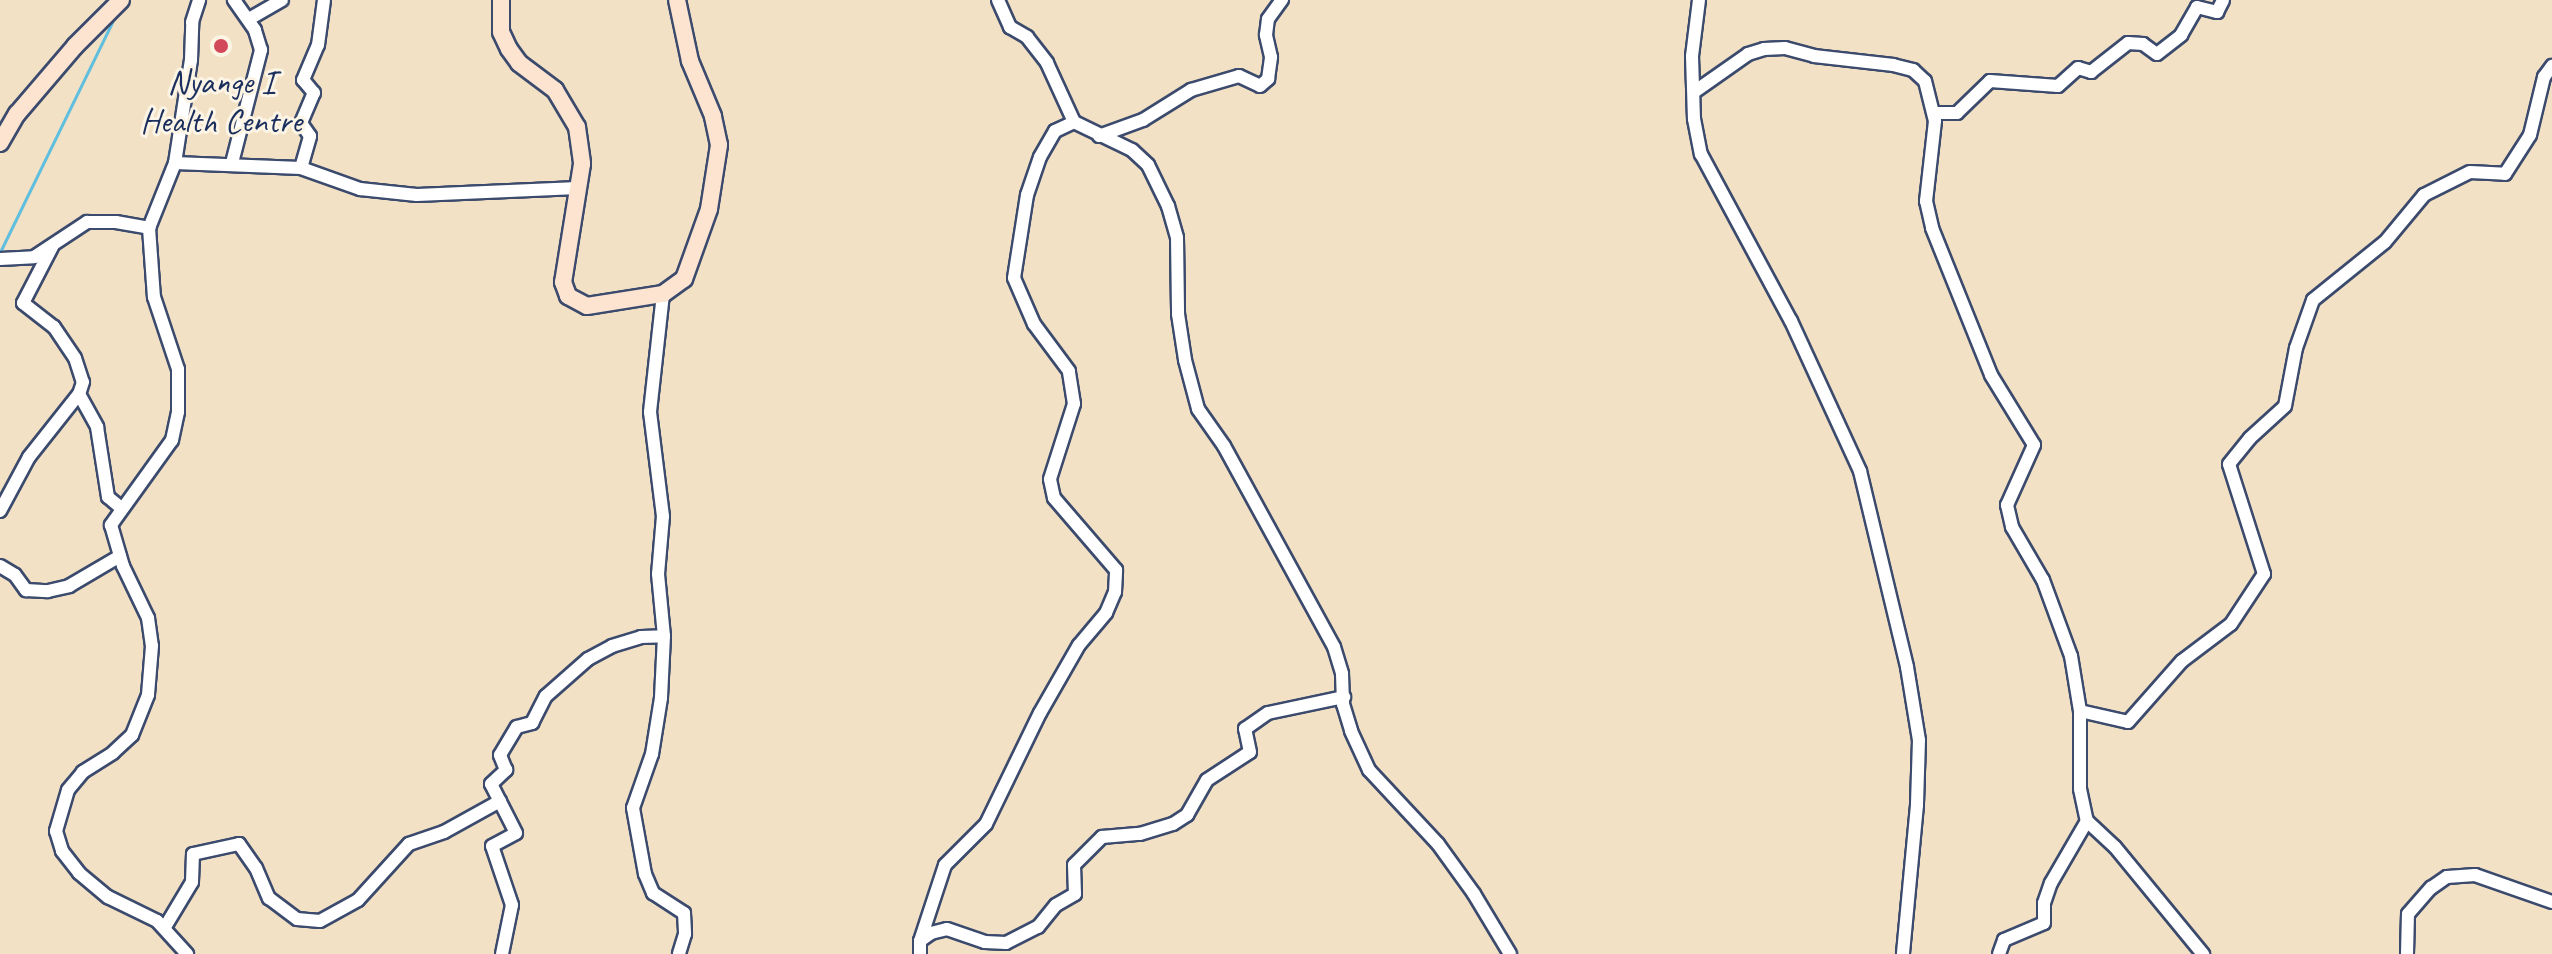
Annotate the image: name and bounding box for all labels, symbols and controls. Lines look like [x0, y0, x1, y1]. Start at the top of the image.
marker: Nyange I Health Centre [210, 35, 232, 57]
place label: Nyange I Health Centre [140, 61, 302, 140]

